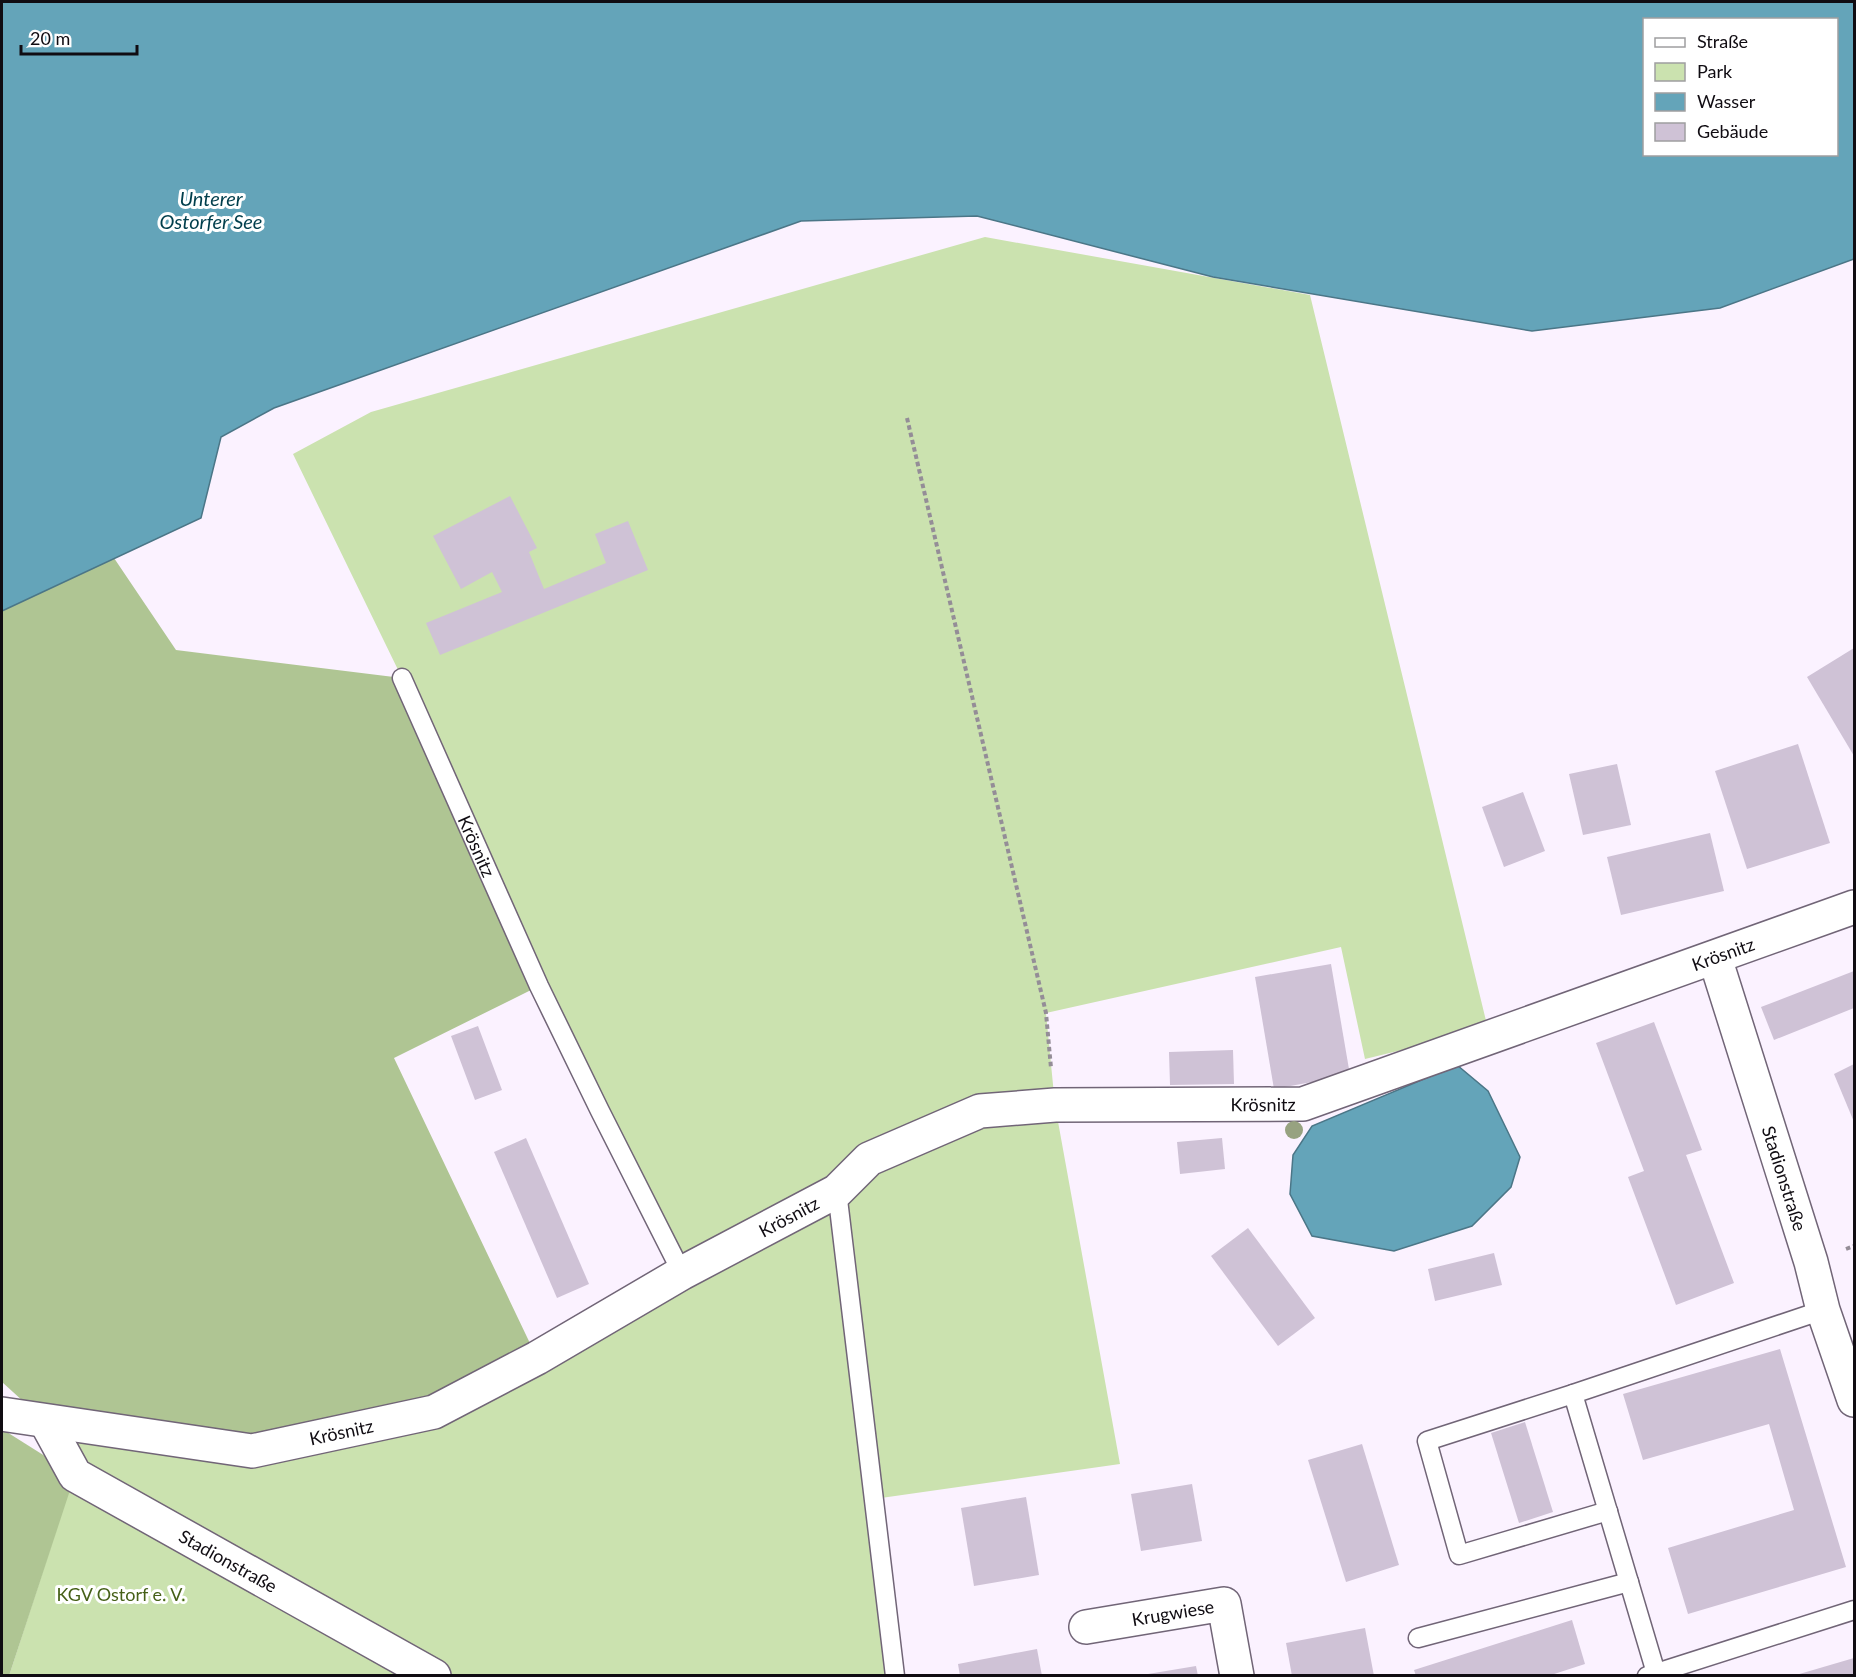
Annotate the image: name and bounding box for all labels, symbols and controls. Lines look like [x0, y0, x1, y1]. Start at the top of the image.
scale bar [21, 18, 136, 56]
legend [1643, 18, 1838, 156]
text: 20 m [30, 27, 70, 49]
text: Straße [1697, 30, 1748, 52]
text: Park [1697, 60, 1733, 82]
text: Wasser [1697, 90, 1756, 112]
text: Gebäude [1697, 120, 1768, 142]
water label: Unterer Ostorfer See [160, 186, 262, 233]
street label: Krösnitz [453, 812, 500, 880]
street label: Krösnitz [1689, 933, 1757, 975]
street label: Krösnitz [1230, 1093, 1296, 1115]
street label: Stadionstraße [1758, 1123, 1811, 1234]
street label: Krösnitz [755, 1192, 823, 1241]
street label: Krösnitz [307, 1414, 375, 1449]
street label: Stadionstraße [175, 1525, 281, 1597]
park label: KGV Ostorf e. V. [57, 1583, 185, 1605]
street label: Krugwiese [1130, 1595, 1216, 1630]

